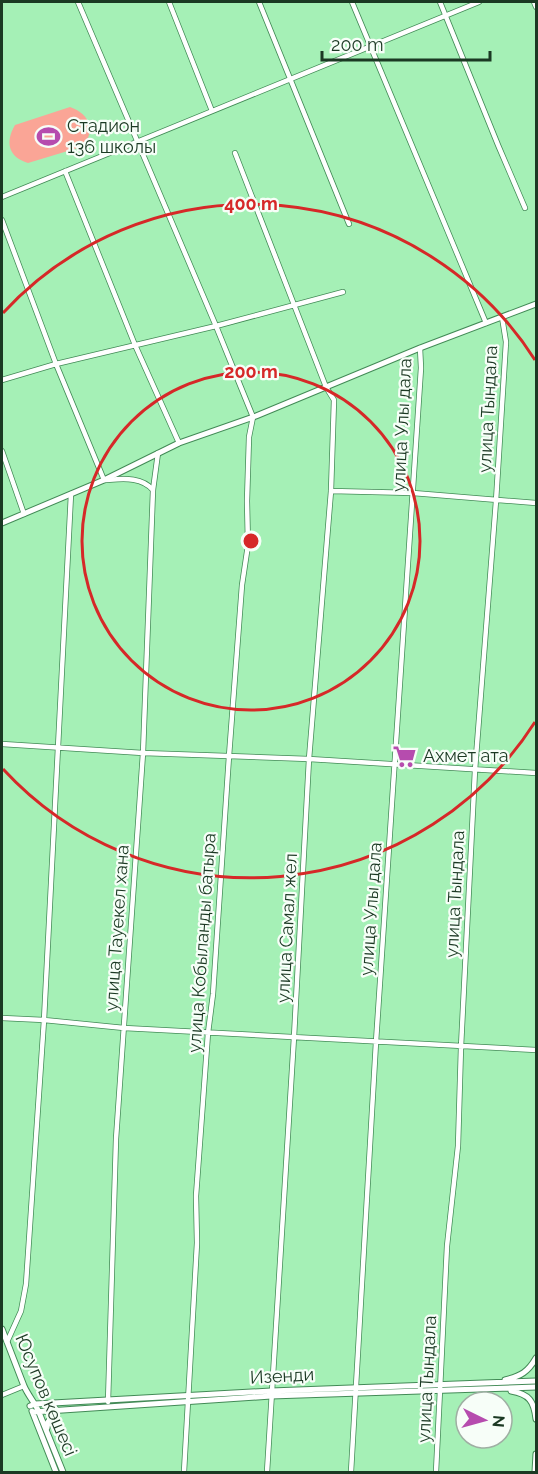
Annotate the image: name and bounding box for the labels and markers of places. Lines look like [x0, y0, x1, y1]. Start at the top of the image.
place label: Стадион 136 школы [67, 115, 156, 157]
sports icon: Стадион 136 школы [36, 123, 62, 149]
centre of rings [241, 531, 261, 551]
supermarket icon: Ахмет ата [392, 743, 418, 769]
place label: Ахмет ата [423, 745, 509, 766]

